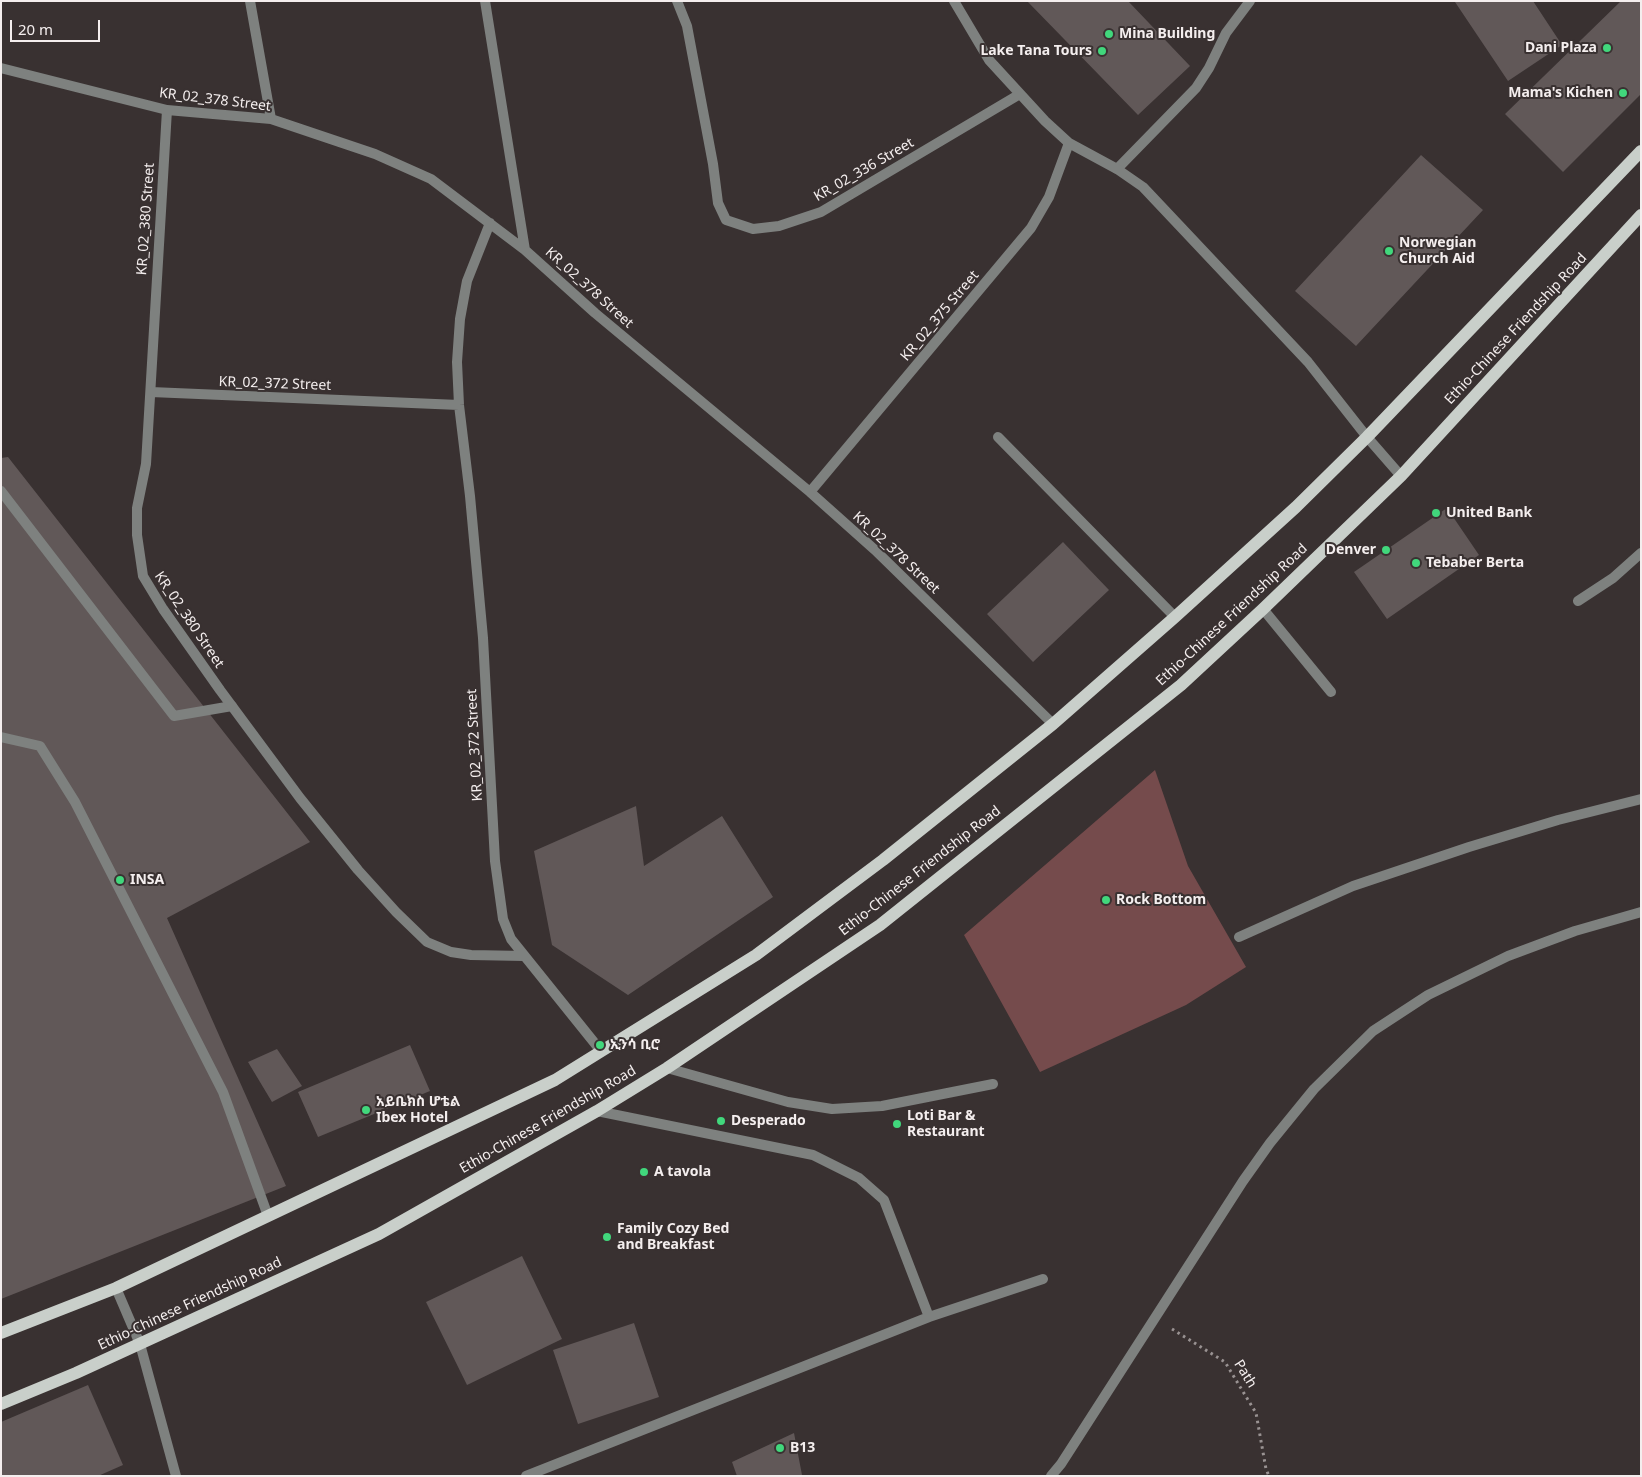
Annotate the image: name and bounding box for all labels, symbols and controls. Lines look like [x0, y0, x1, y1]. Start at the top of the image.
scale bar [12, 10, 102, 42]
text: 20 m [18, 19, 53, 39]
place label: Mina Building [1119, 26, 1215, 42]
marker: Mina Building [1103, 28, 1115, 40]
place label: Dani Plaza [1525, 40, 1597, 56]
marker: Dani Plaza [1601, 42, 1613, 54]
place label: Lake Tana Tours [980, 43, 1092, 59]
marker: Lake Tana Tours [1096, 45, 1108, 57]
street label: KR_02_378 Street [158, 85, 272, 115]
place label: Mama's Kichen [1508, 85, 1613, 101]
marker: Mama's Kichen [1617, 87, 1629, 99]
street label: KR_02_336 Street [811, 135, 917, 205]
street label: KR_02_380 Street [134, 162, 158, 276]
place label: Norwegian Church Aid [1399, 235, 1476, 268]
street label: KR_02_378 Street [542, 244, 636, 332]
marker: Norwegian Church Aid [1383, 245, 1395, 257]
street label: Ethio-Chinese Friendship Road [1441, 250, 1591, 408]
street label: KR_02_375 Street [897, 267, 983, 365]
street label: KR_02_372 Street [218, 374, 332, 394]
place label: United Bank [1446, 505, 1532, 521]
marker: United Bank [1430, 507, 1442, 519]
street label: KR_02_378 Street [849, 508, 943, 598]
street label: Ethio-Chinese Friendship Road [1153, 540, 1311, 690]
place label: Denver [1326, 542, 1376, 558]
marker: Denver [1380, 544, 1392, 556]
place label: Tebaber Berta [1426, 555, 1524, 571]
marker: Tebaber Berta [1410, 557, 1422, 569]
street label: KR_02_380 Street [151, 569, 227, 671]
street label: KR_02_372 Street [464, 688, 486, 802]
street label: Ethio-Chinese Friendship Road [836, 803, 1004, 939]
place label: INSA [130, 872, 164, 888]
marker: INSA [114, 874, 126, 886]
place label: Rock Bottom [1116, 892, 1206, 908]
marker: Rock Bottom [1100, 894, 1112, 906]
place label: ኢንሳ ቢሮ [610, 1037, 660, 1053]
marker: ኢንሳ ቢሮ [594, 1039, 606, 1051]
street label: Ethio-Chinese Friendship Road [457, 1063, 639, 1177]
place label: አይቤክስ ሆቴል Ibex Hotel [376, 1094, 460, 1126]
marker: አይቤክስ ሆቴል Ibex Hotel [360, 1104, 372, 1116]
place label: Loti Bar & Restaurant [907, 1108, 985, 1140]
place label: Desperado [731, 1113, 806, 1129]
marker: Desperado [715, 1115, 727, 1127]
marker: Loti Bar & Restaurant [891, 1118, 903, 1130]
place label: A tavola [654, 1164, 711, 1180]
marker: A tavola [638, 1166, 650, 1178]
place label: Family Cozy Bed and Breakfast [617, 1221, 729, 1254]
marker: Family Cozy Bed and Breakfast [601, 1231, 613, 1243]
street label: Ethio-Chinese Friendship Road [96, 1254, 284, 1354]
street label: Path [1230, 1357, 1260, 1391]
place label: B13 [790, 1440, 815, 1456]
marker: B13 [774, 1442, 786, 1454]

